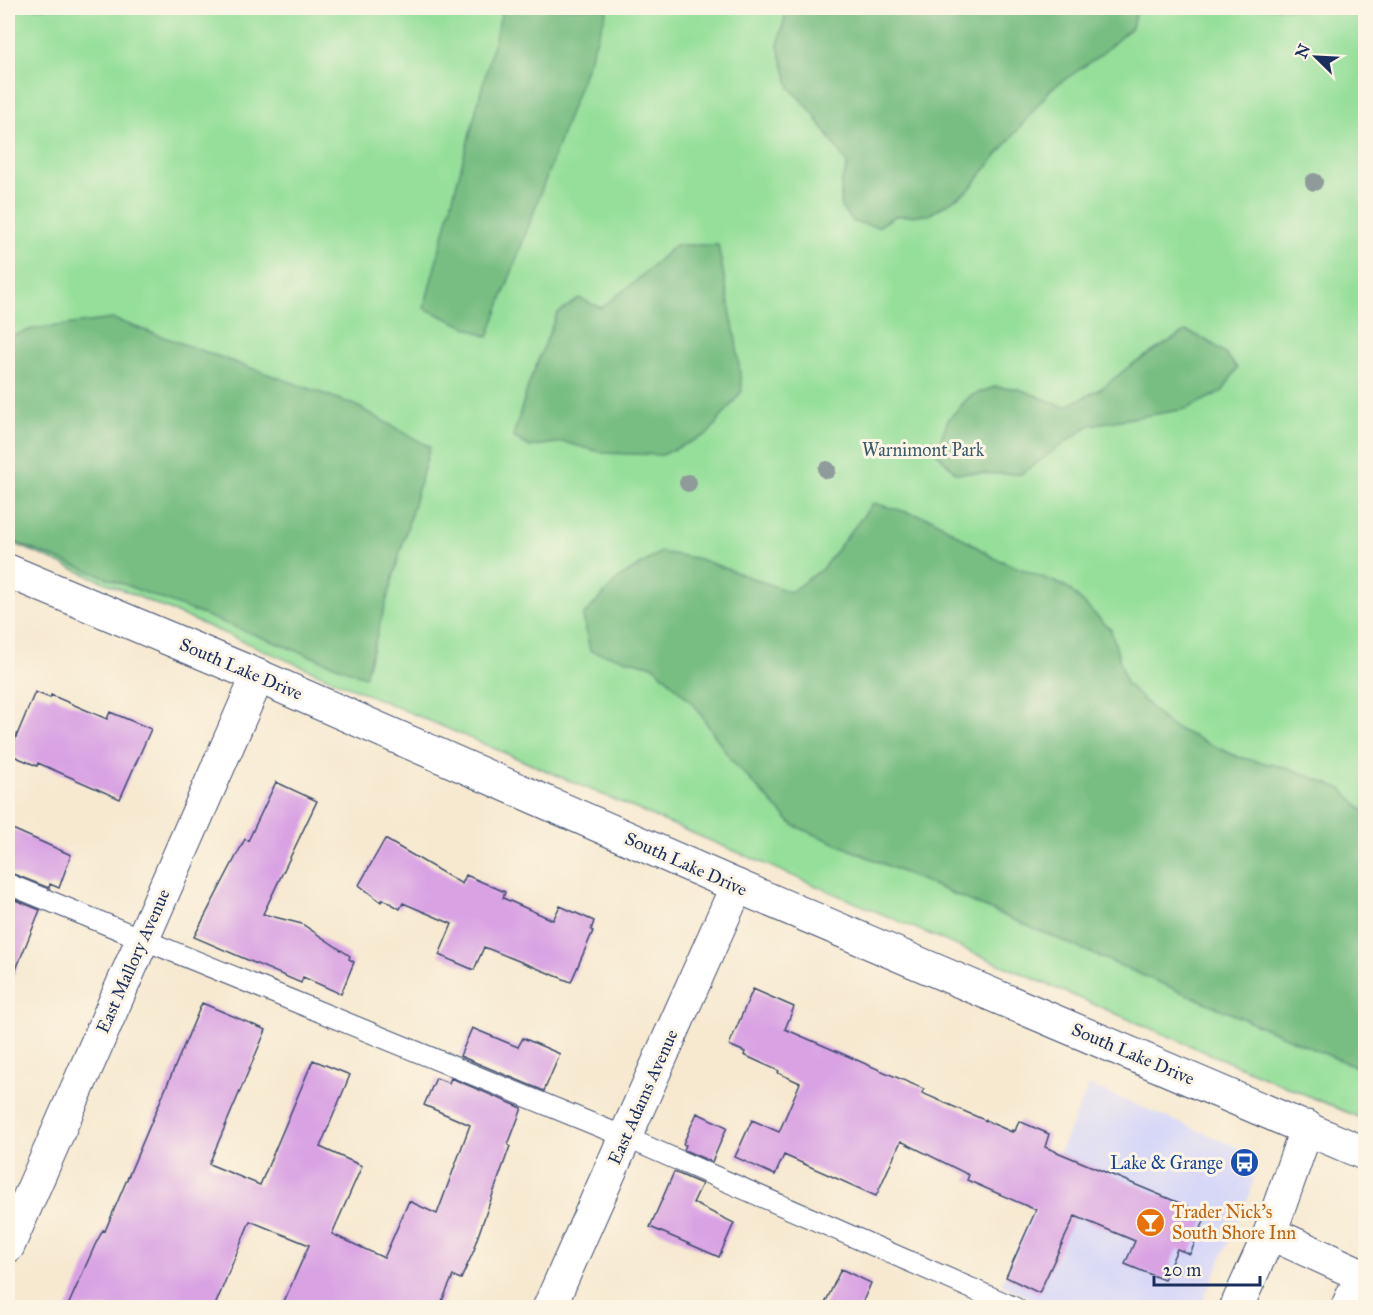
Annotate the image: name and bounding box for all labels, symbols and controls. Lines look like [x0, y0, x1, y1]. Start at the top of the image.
north arrow [1286, 27, 1346, 87]
text: N [1291, 41, 1314, 61]
park label: Warnimont Park [862, 439, 985, 461]
street label: South Lake Drive [176, 633, 306, 705]
street label: South Lake Drive [621, 827, 751, 901]
street label: East Mallory Avenue [91, 886, 175, 1036]
street label: South Lake Drive [1068, 1018, 1198, 1090]
street label: East Adams Avenue [603, 1026, 683, 1168]
bus stop icon: Lake & Grange [1228, 1147, 1260, 1179]
place label: Lake & Grange [1110, 1152, 1223, 1175]
place label: Trader Nick's South Shore Inn [1172, 1201, 1296, 1244]
bar icon: Trader Nick's South Shore Inn [1135, 1206, 1167, 1238]
scale bar [1154, 1249, 1260, 1287]
text: 20 m [1163, 1259, 1201, 1281]

